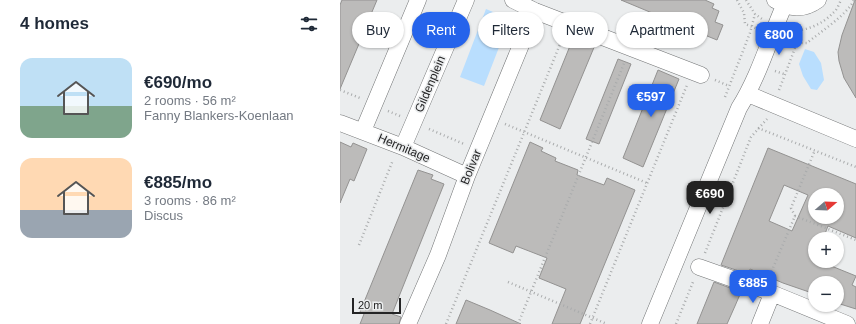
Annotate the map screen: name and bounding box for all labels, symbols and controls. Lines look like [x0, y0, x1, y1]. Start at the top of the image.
chip: Buy [352, 12, 404, 48]
chip: Rent [412, 12, 470, 48]
chip: Filters [478, 12, 544, 48]
chip: New [552, 12, 608, 48]
chip: Apartment [616, 12, 708, 48]
icon: filters [298, 13, 320, 35]
text: 4 homes [20, 14, 89, 33]
pin: €800 [755, 22, 803, 56]
text: €800 [765, 27, 793, 42]
street label: Gildenplein [412, 54, 448, 114]
text: €690/mo [144, 73, 212, 92]
icon: home [52, 74, 100, 122]
pin: €597 [627, 84, 675, 118]
text: €597 [637, 89, 665, 104]
text: 2 rooms · 56 m² [144, 93, 236, 108]
text: Fanny Blankers-Koenlaan [144, 108, 294, 123]
street label: Hermitage [376, 131, 433, 165]
street label: Bolivar [458, 147, 484, 187]
text: €885/mo [144, 173, 212, 192]
icon: home [52, 174, 100, 222]
pin: €690 [686, 181, 734, 215]
text: €690 [696, 186, 724, 201]
north arrow [808, 188, 844, 224]
map controls [808, 188, 844, 312]
text: 3 rooms · 86 m² [144, 193, 236, 208]
text: Discus [144, 208, 183, 223]
button: + [808, 232, 844, 268]
pin: €885 [729, 270, 777, 304]
text: €885 [739, 275, 767, 290]
button: − [808, 276, 844, 312]
scale bar [352, 296, 401, 315]
text: 20 m [358, 299, 382, 311]

